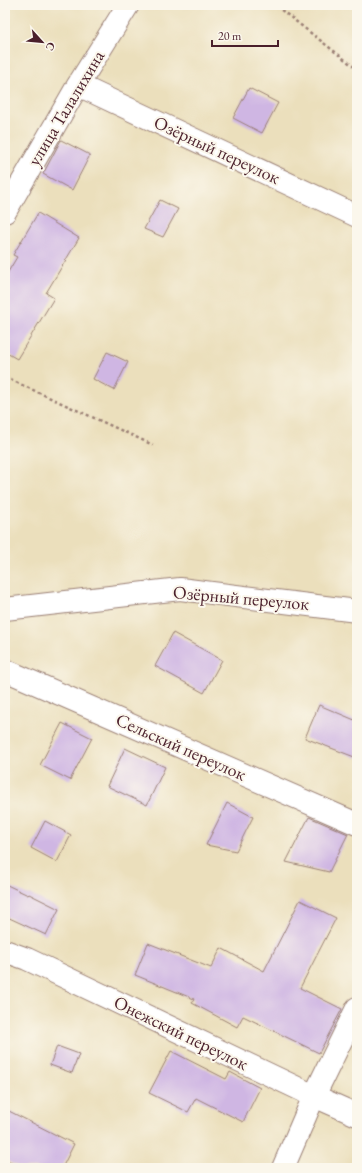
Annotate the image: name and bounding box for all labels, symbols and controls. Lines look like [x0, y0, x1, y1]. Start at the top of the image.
north arrow [22, 22, 62, 62]
scale bar [212, 22, 278, 48]
text: 20 m [218, 28, 242, 44]
text: С [43, 40, 59, 53]
street label: улица Талалихина [22, 45, 110, 170]
street label: Озёрный переулок [150, 110, 284, 189]
street label: Озёрный переулок [172, 580, 310, 615]
street label: Сельский переулок [113, 708, 250, 786]
street label: Онежский переулок [110, 990, 252, 1075]

